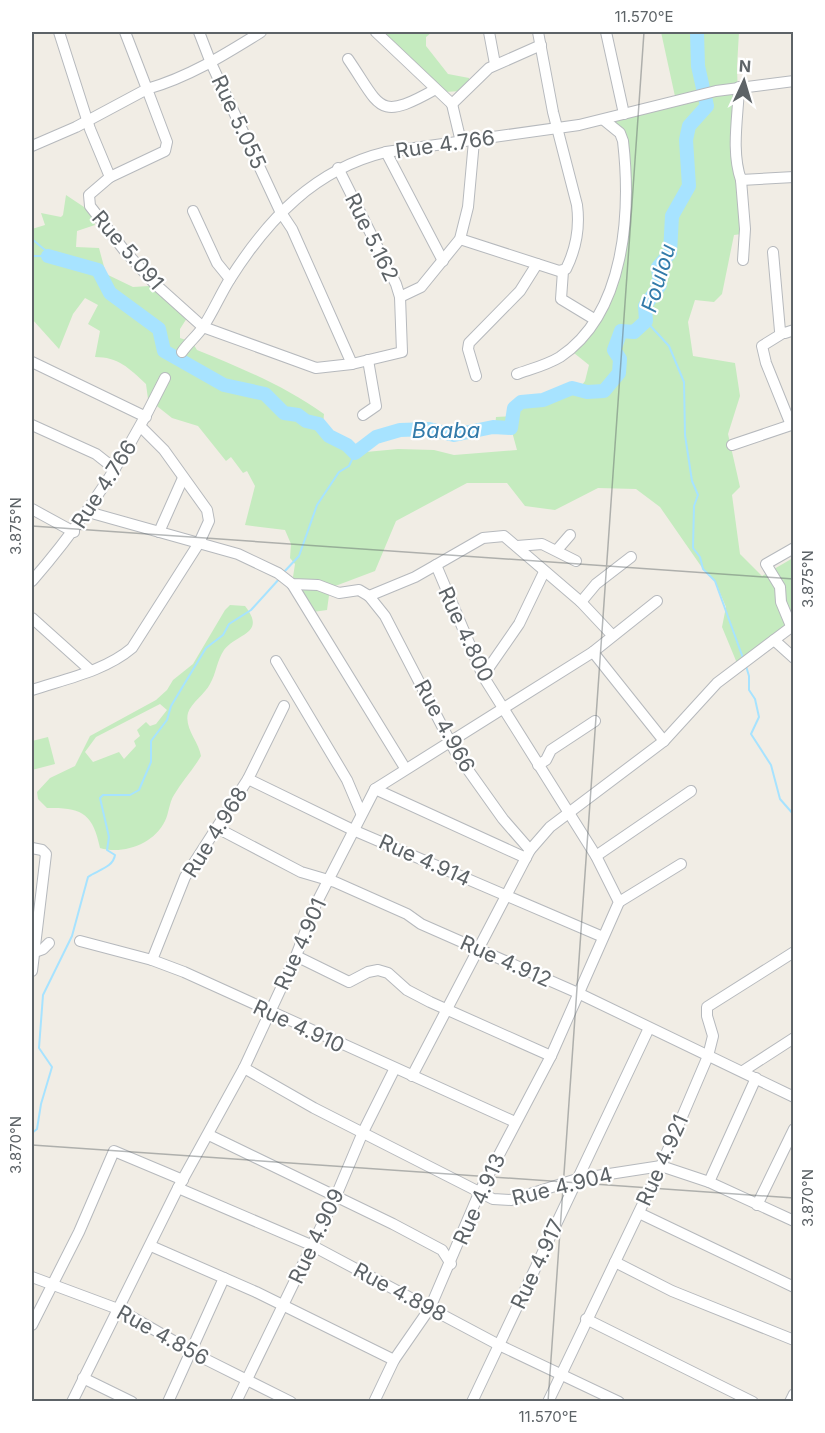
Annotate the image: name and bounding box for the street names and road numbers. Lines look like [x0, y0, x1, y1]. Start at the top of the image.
street label: Rue 5.055 [206, 71, 272, 173]
street label: Rue 4.766 [394, 125, 496, 163]
street label: Rue 5.162 [340, 189, 404, 285]
street label: Rue 5.091 [87, 205, 169, 295]
street label: Rue 4.766 [66, 435, 142, 533]
street label: Rue 4.800 [433, 582, 499, 686]
street label: Rue 4.966 [409, 675, 481, 777]
street label: Rue 4.968 [177, 782, 253, 882]
street label: Rue 4.914 [375, 829, 475, 891]
street label: Rue 4.901 [269, 894, 331, 994]
street label: Rue 4.912 [457, 930, 555, 992]
street label: Rue 4.910 [249, 994, 349, 1058]
street label: Rue 4.921 [631, 1111, 693, 1209]
street label: Rue 4.913 [448, 1149, 510, 1249]
street label: Rue 4.904 [509, 1161, 615, 1211]
street label: Rue 4.909 [283, 1184, 349, 1288]
street label: Rue 4.917 [505, 1215, 569, 1313]
street label: Rue 4.898 [349, 1257, 451, 1327]
street label: Rue 4.856 [113, 1300, 213, 1370]

